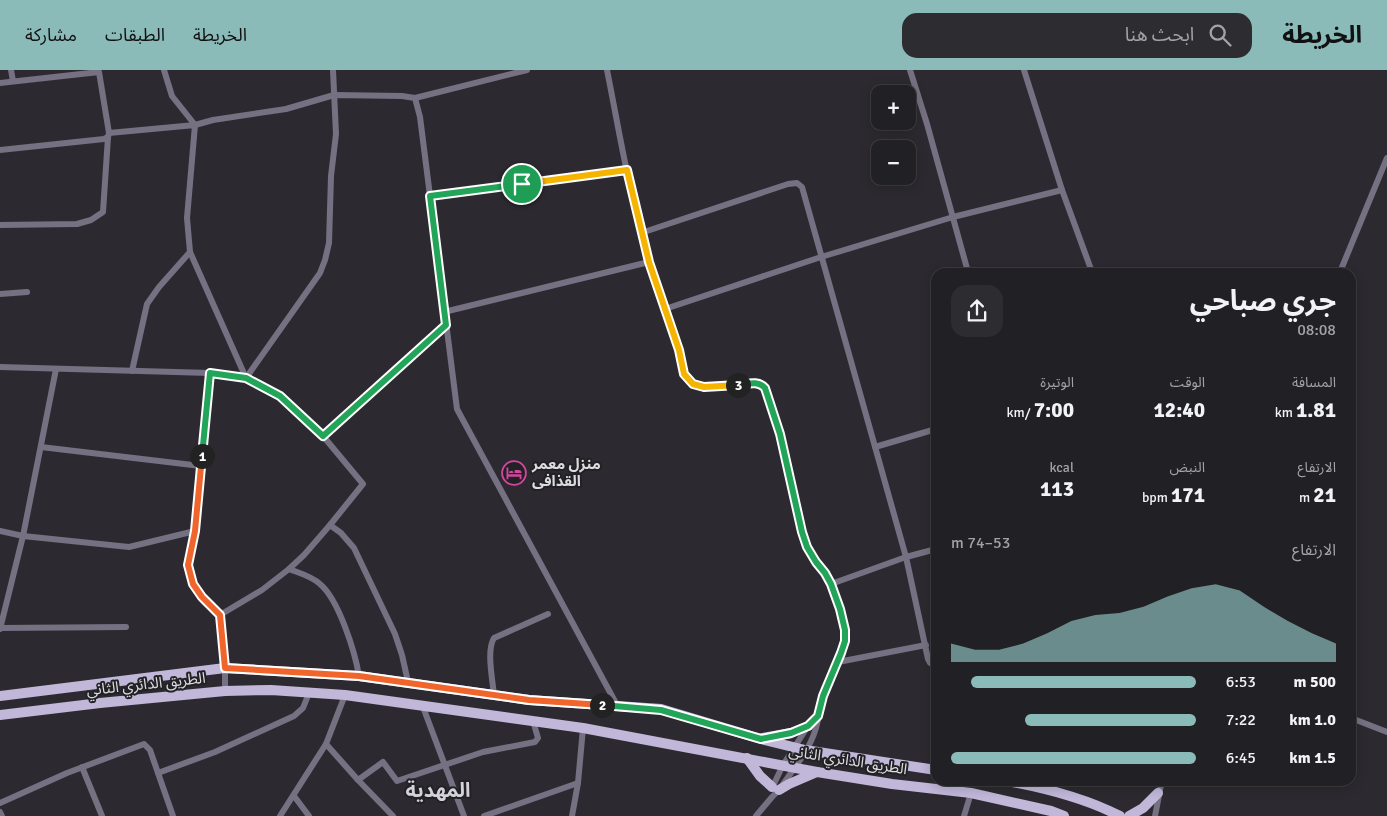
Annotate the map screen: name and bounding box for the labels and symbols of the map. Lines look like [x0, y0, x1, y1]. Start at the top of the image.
pin [501, 163, 543, 205]
pin: 3 [726, 372, 750, 398]
pin: 1 [190, 444, 214, 468]
place label: منزل معمر القذافى [531, 455, 601, 490]
hotel icon: منزل معمر القذافى [501, 460, 527, 486]
street label: الطريق الدائري الثاني [86, 669, 207, 702]
pin: 2 [590, 692, 614, 718]
street label: الطريق الدائري الثاني [787, 742, 909, 781]
district label: المهدية [405, 778, 471, 803]

